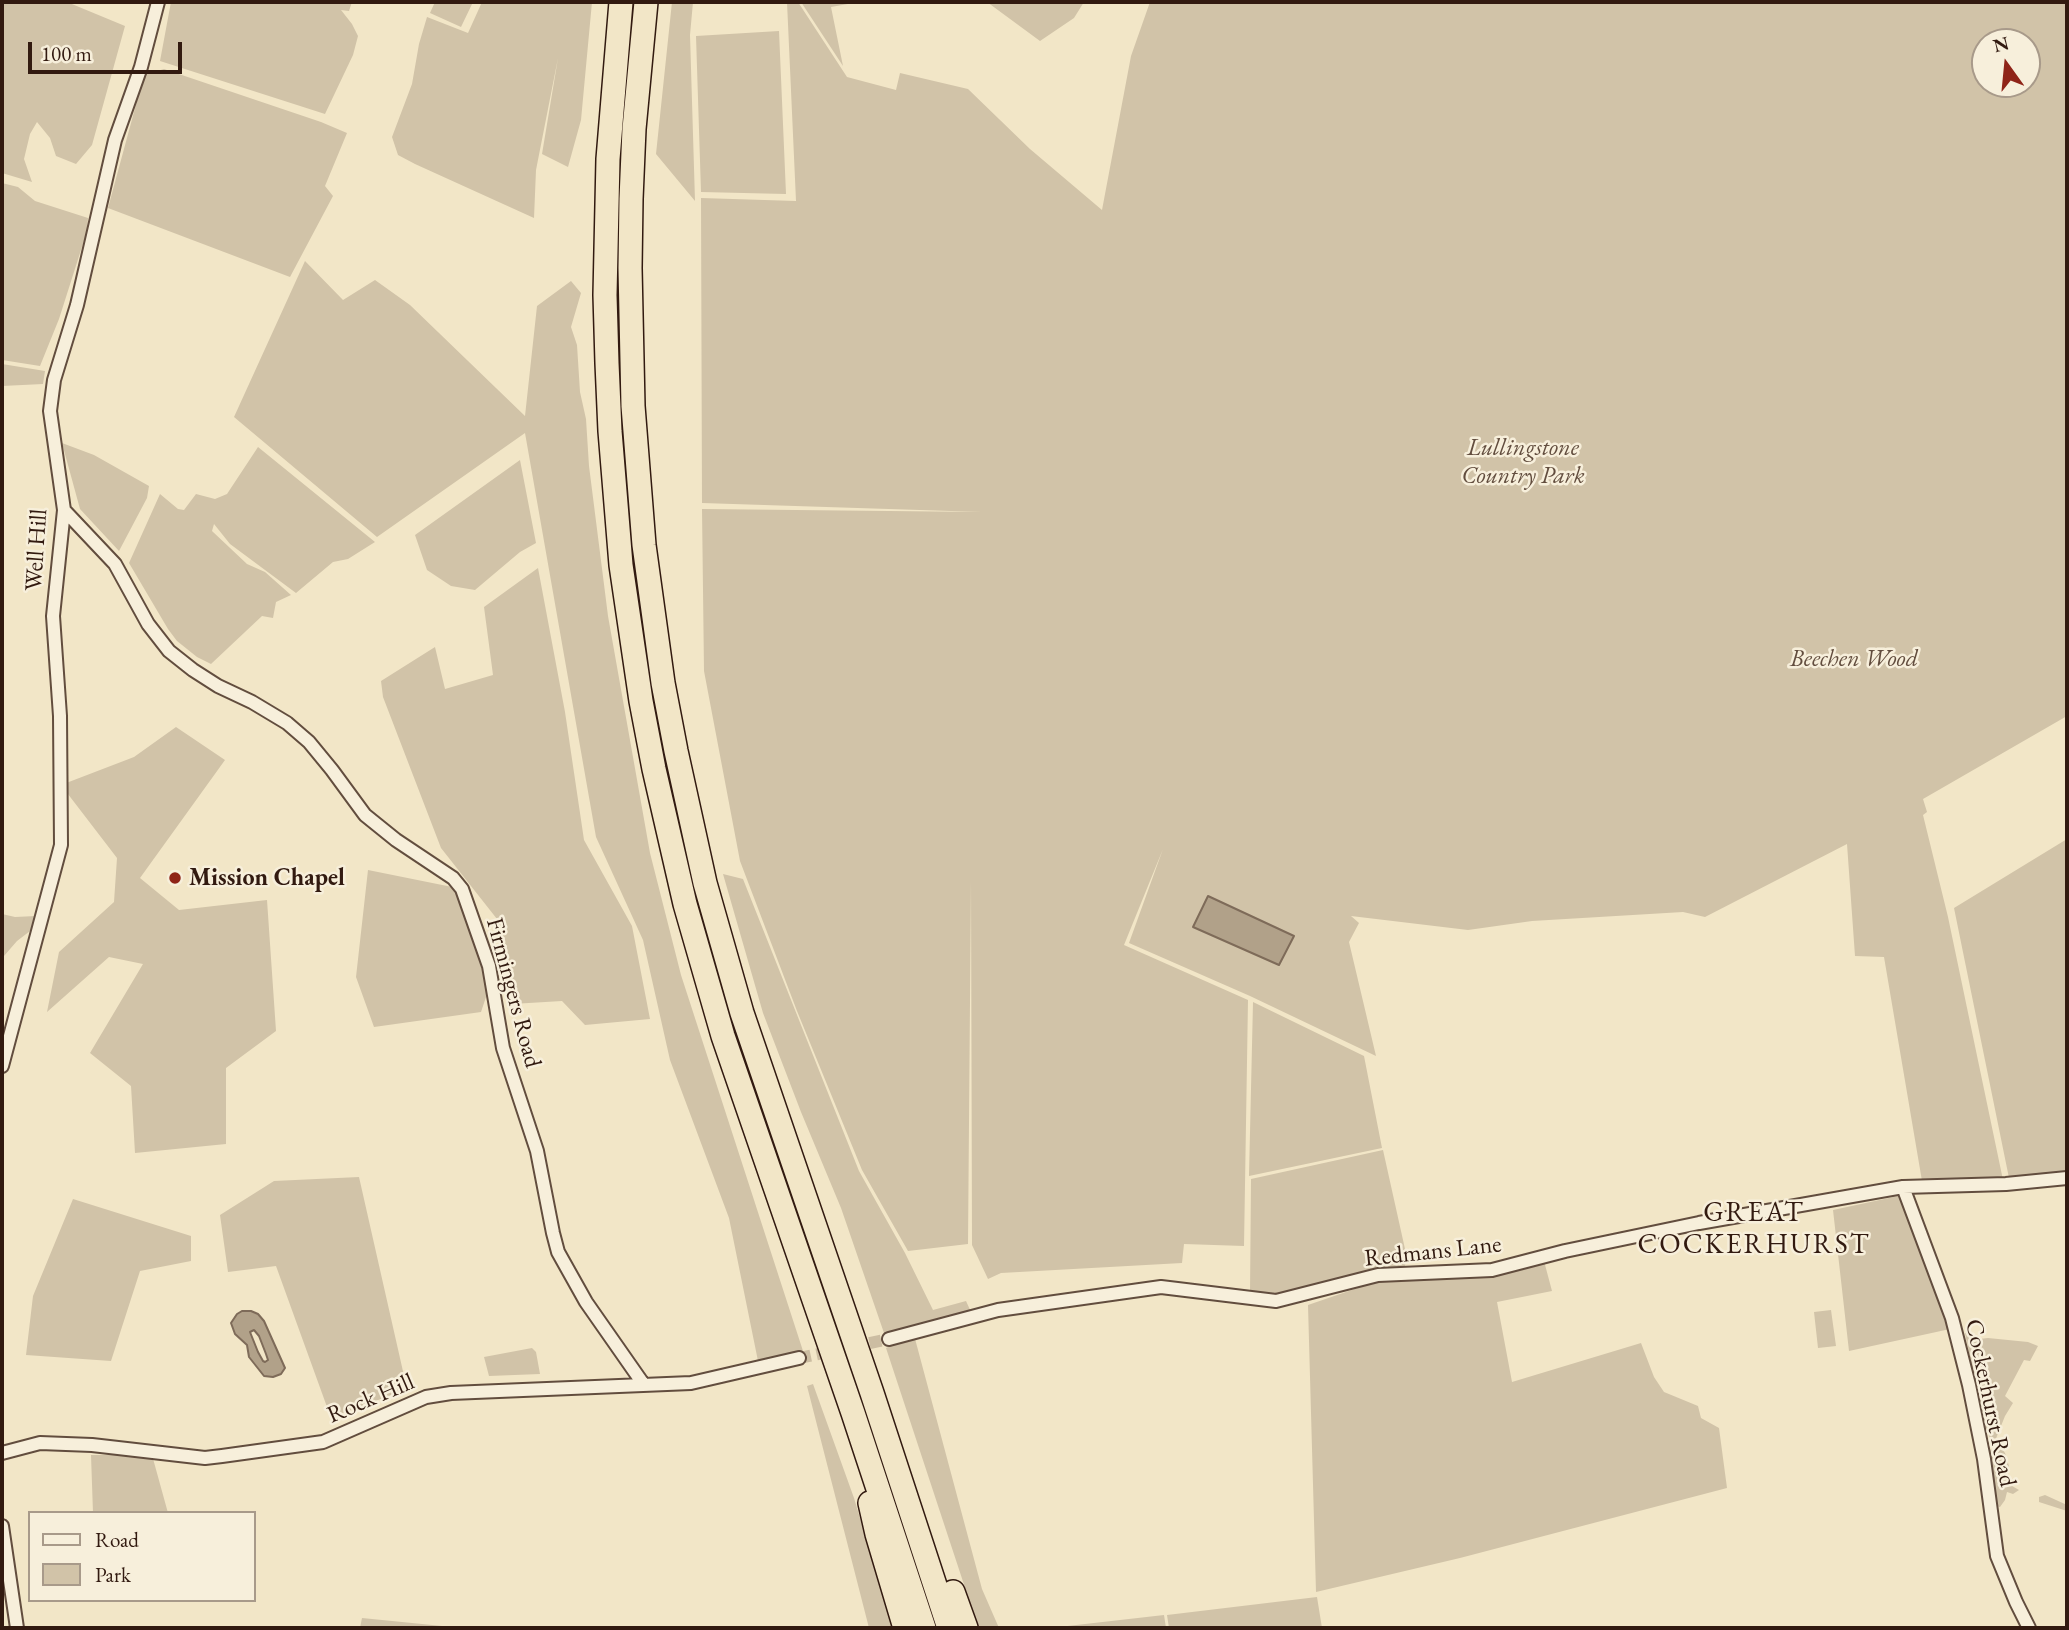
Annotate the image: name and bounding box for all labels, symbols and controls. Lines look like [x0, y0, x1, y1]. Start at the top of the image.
scale bar [32, 28, 186, 72]
north arrow [1971, 28, 2041, 98]
text: N [1990, 30, 2012, 58]
text: 100 m [41, 40, 92, 67]
park label: Lullingstone Country Park [1461, 434, 1585, 490]
street label: Well Hill [20, 508, 54, 592]
park label: Beechen Wood [1790, 645, 1918, 673]
place label: Mission Chapel [189, 864, 345, 892]
marker: Mission Chapel [167, 870, 183, 886]
street label: Firmingers Road [479, 915, 547, 1071]
district label: GREAT COCKERHURST [1639, 1196, 1869, 1262]
street label: Redmans Lane [1363, 1230, 1503, 1274]
street label: Cockerhurst Road [1958, 1317, 2022, 1489]
street label: Rock Hill [323, 1368, 419, 1430]
legend [28, 1511, 256, 1602]
text: Road [95, 1526, 139, 1553]
text: Park [95, 1561, 131, 1588]

